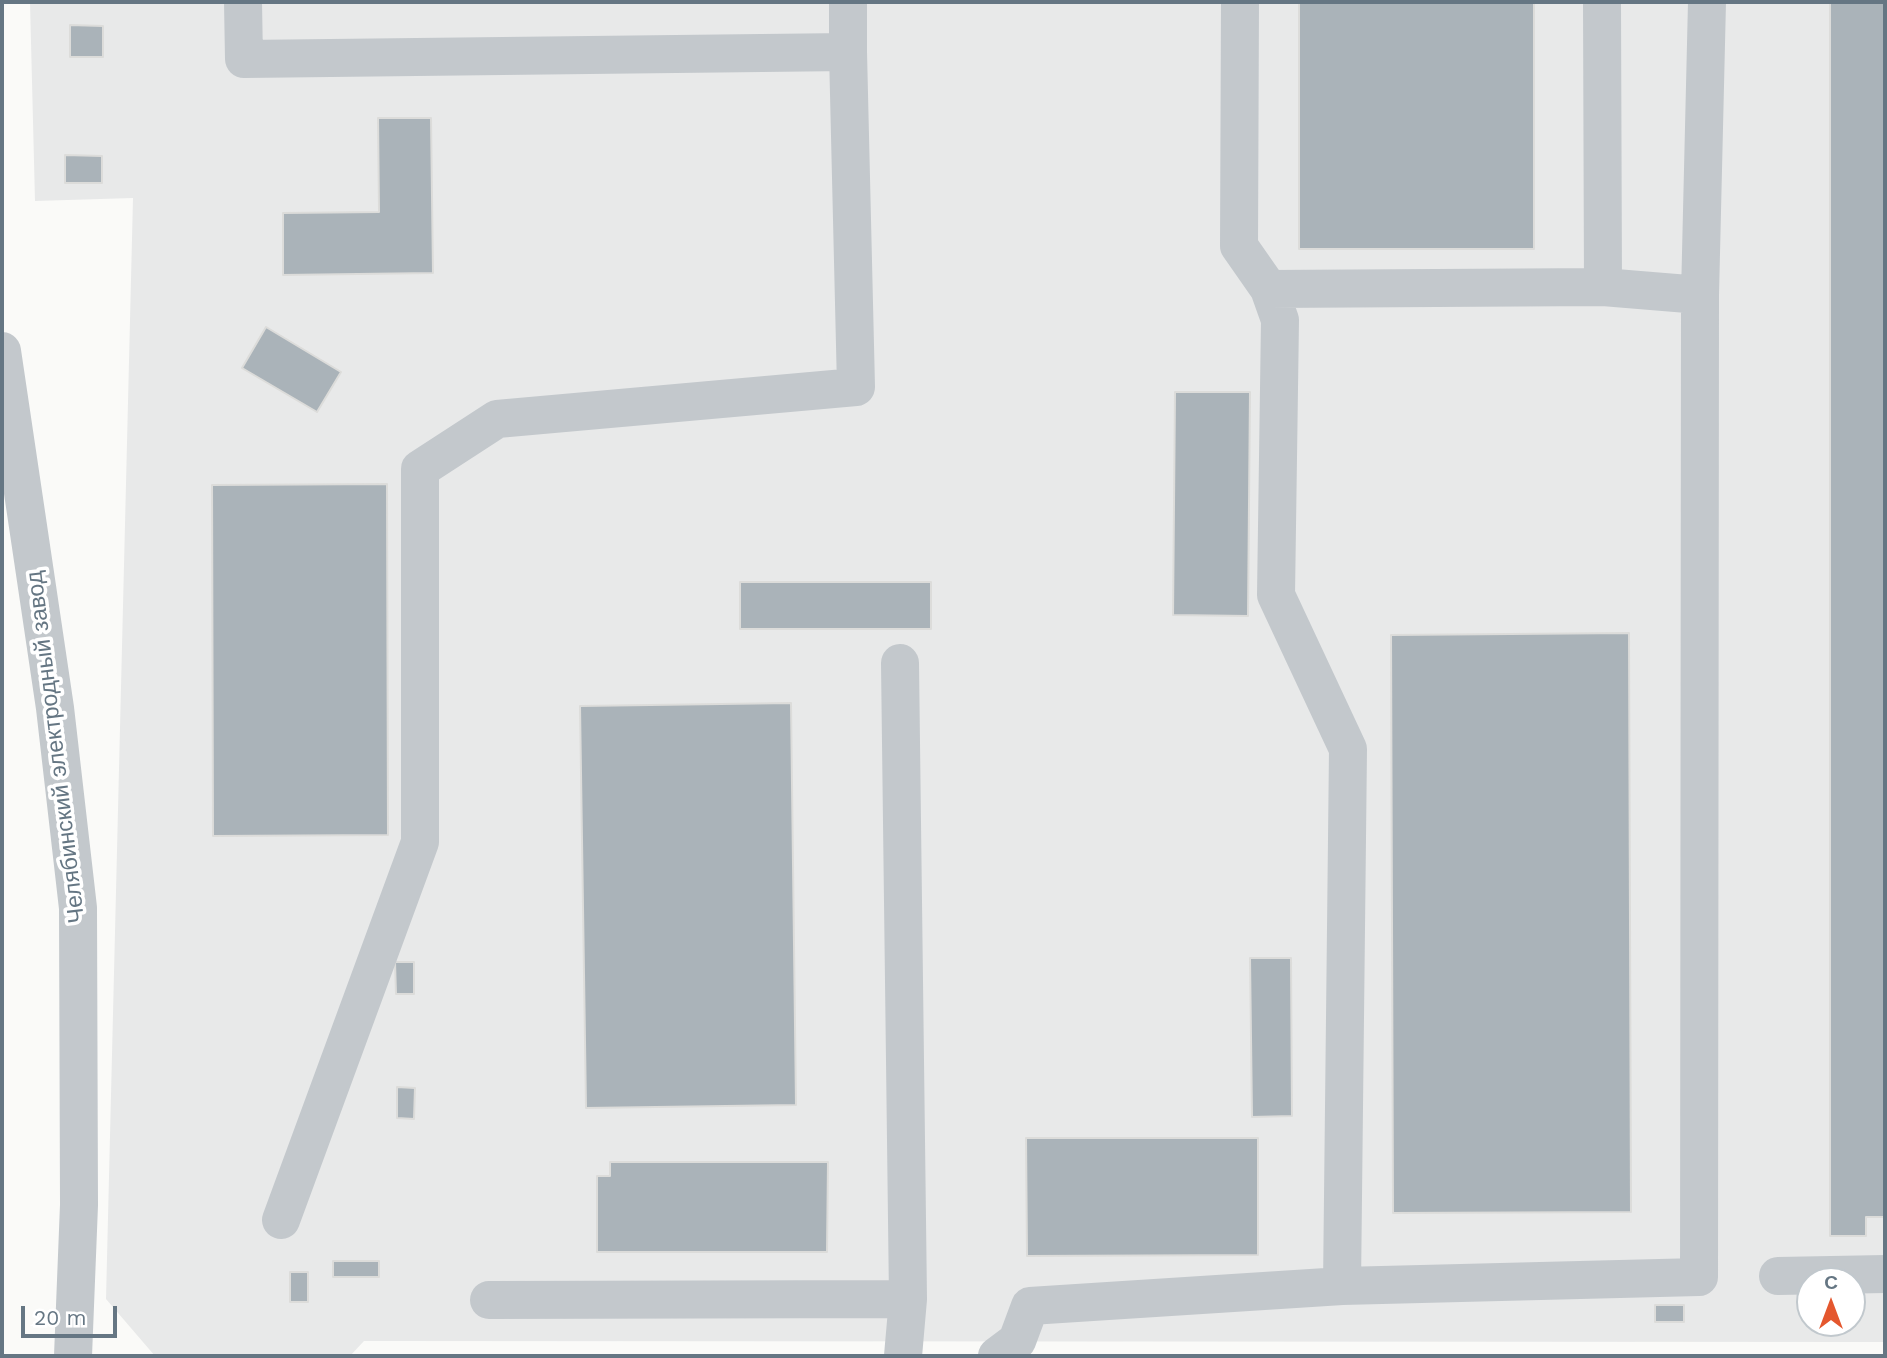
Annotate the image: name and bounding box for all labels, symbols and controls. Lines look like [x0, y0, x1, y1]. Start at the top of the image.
street label: Челябинский электродный завод [21, 569, 91, 925]
north arrow [1796, 1267, 1866, 1337]
text: С [1824, 1271, 1838, 1294]
scale bar [24, 1292, 121, 1336]
text: 20 m [34, 1305, 86, 1330]

